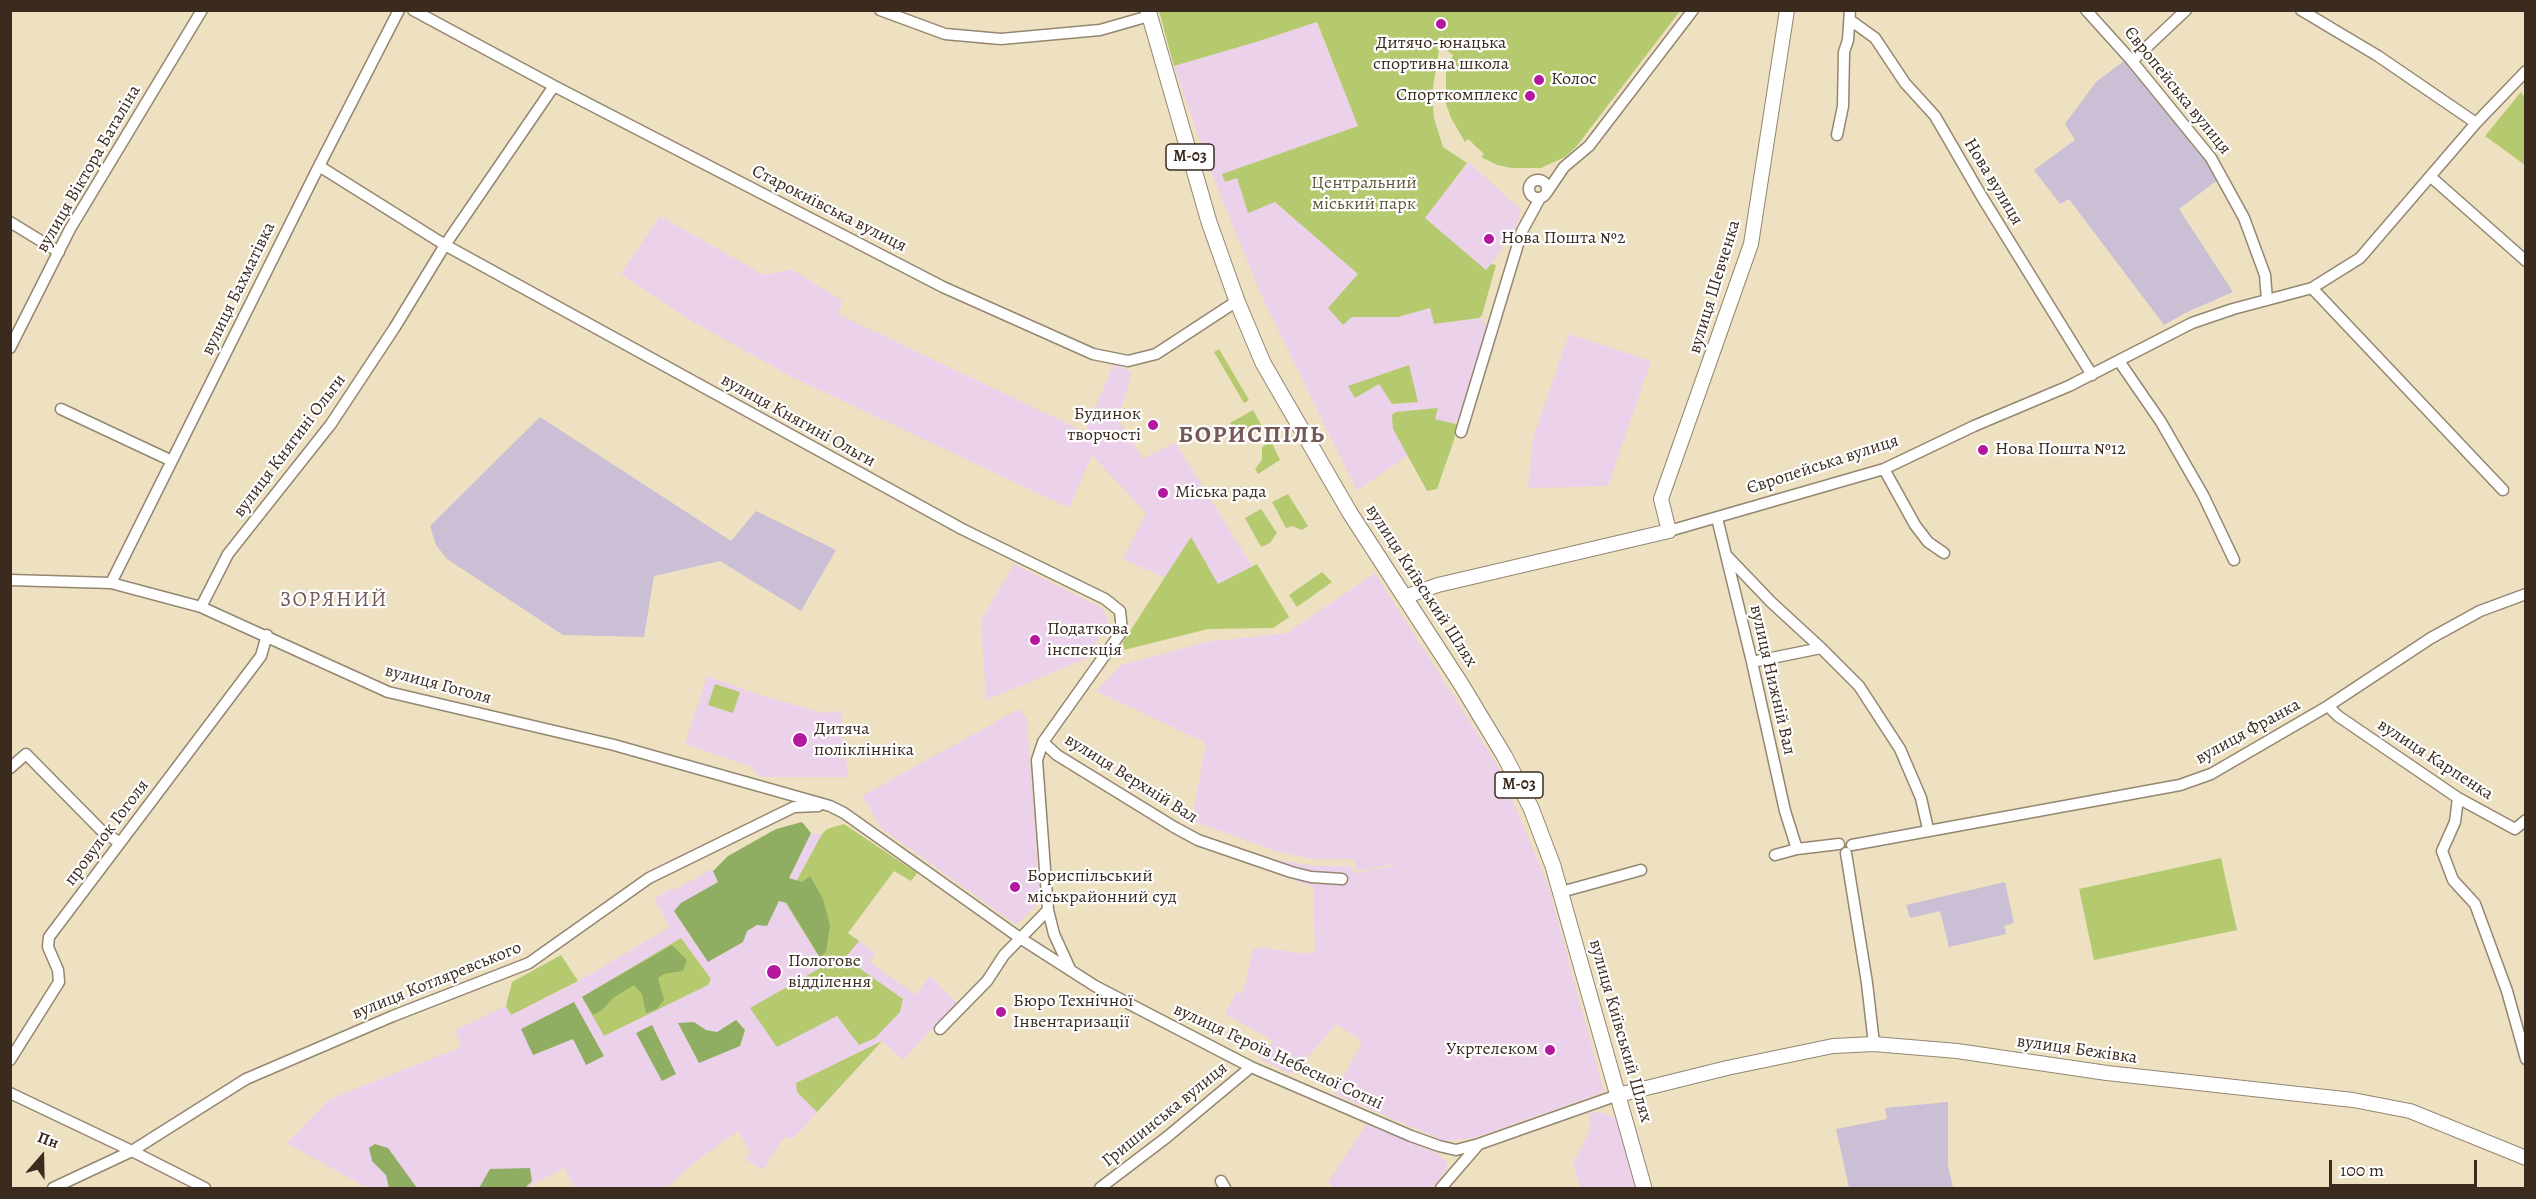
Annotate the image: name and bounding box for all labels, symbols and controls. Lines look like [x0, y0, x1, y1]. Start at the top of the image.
marker: Дитячо-юнацька спортивна школа [1434, 17, 1448, 31]
street label: Європейська вулиця [2119, 23, 2235, 159]
place label: Дитячо-юнацька спортивна школа [1373, 33, 1509, 76]
place label: Колос [1551, 69, 1597, 91]
marker: Колос [1532, 73, 1546, 87]
street label: вулиця Віктора Баталіна [32, 81, 146, 257]
place label: Спорткомплекс [1396, 85, 1518, 107]
marker: Спорткомплекс [1523, 89, 1537, 103]
street label: Нова вулиця [1959, 135, 2027, 229]
road number: М-03 [1166, 144, 1214, 170]
street label: Старокиївська вулиця [748, 161, 910, 257]
park label: Центральний міський парк [1311, 173, 1417, 216]
street label: вулиця Шевченка [1684, 218, 1746, 356]
street label: вулиця Бахматівка [197, 219, 281, 359]
place label: Нова Пошта №2 [1501, 228, 1626, 250]
marker: Нова Пошта №2 [1482, 232, 1496, 246]
street label: вулиця Княгині Ольги [717, 369, 879, 473]
street label: вулиця Княгині Ольги [229, 370, 351, 522]
place label: Будинок творчості [1067, 404, 1141, 446]
marker: Будинок творчості [1146, 418, 1160, 432]
district label: БОРИСПІЛЬ [1178, 422, 1326, 450]
street label: Європейська вулиця [1744, 430, 1902, 500]
place label: Нова Пошта №12 [1995, 439, 2126, 461]
marker: Нова Пошта №12 [1976, 443, 1990, 457]
place label: Міська рада [1175, 482, 1267, 504]
marker: Міська рада [1156, 486, 1170, 500]
street label: вулиця Київський Шлях [1360, 501, 1482, 671]
district label: ЗОРЯНИЙ [280, 588, 388, 614]
street label: вулиця Нижній Вал [1744, 603, 1800, 757]
place label: Податкова інспекція [1047, 619, 1129, 662]
marker: Податкова інспекція [1028, 633, 1042, 647]
street label: вулиця Гоголя [382, 660, 494, 710]
street label: вулиця Франка [2192, 694, 2304, 770]
street label: вулиця Карпенка [2373, 715, 2497, 805]
place label: Дитяча поліклінніка [814, 719, 914, 762]
street label: вулиця Верхній Вал [1060, 729, 1202, 829]
marker: Дитяча поліклінніка [791, 731, 809, 749]
road number: М-03 [1495, 772, 1543, 798]
street label: провулок Гоголя [60, 776, 154, 890]
place label: Бориспільський міськрайонний суд [1027, 866, 1177, 908]
marker: Бориспільський міськрайонний суд [1008, 880, 1022, 894]
street label: вулиця Котляревського [349, 937, 525, 1025]
street label: вулиця Київський Шлях [1584, 937, 1656, 1125]
place label: Пологове відділення [788, 951, 871, 994]
marker: Пологове відділення [765, 963, 783, 981]
place label: Бюро Технічної Інвентаризації [1013, 991, 1133, 1034]
street label: вулиця Героїв Небесної Сотні [1170, 999, 1386, 1115]
marker: Бюро Технічної Інвентаризації [994, 1005, 1008, 1019]
street label: вулиця Бежівка [2015, 1031, 2139, 1069]
place label: Укртелеком [1446, 1039, 1538, 1061]
marker: Укртелеком [1543, 1043, 1557, 1057]
street label: Гришинська вулиця [1098, 1058, 1232, 1172]
text: Пн [35, 1126, 62, 1154]
north arrow [12, 1127, 72, 1187]
scale bar [2332, 1148, 2480, 1186]
text: 100 m [2340, 1158, 2384, 1182]

